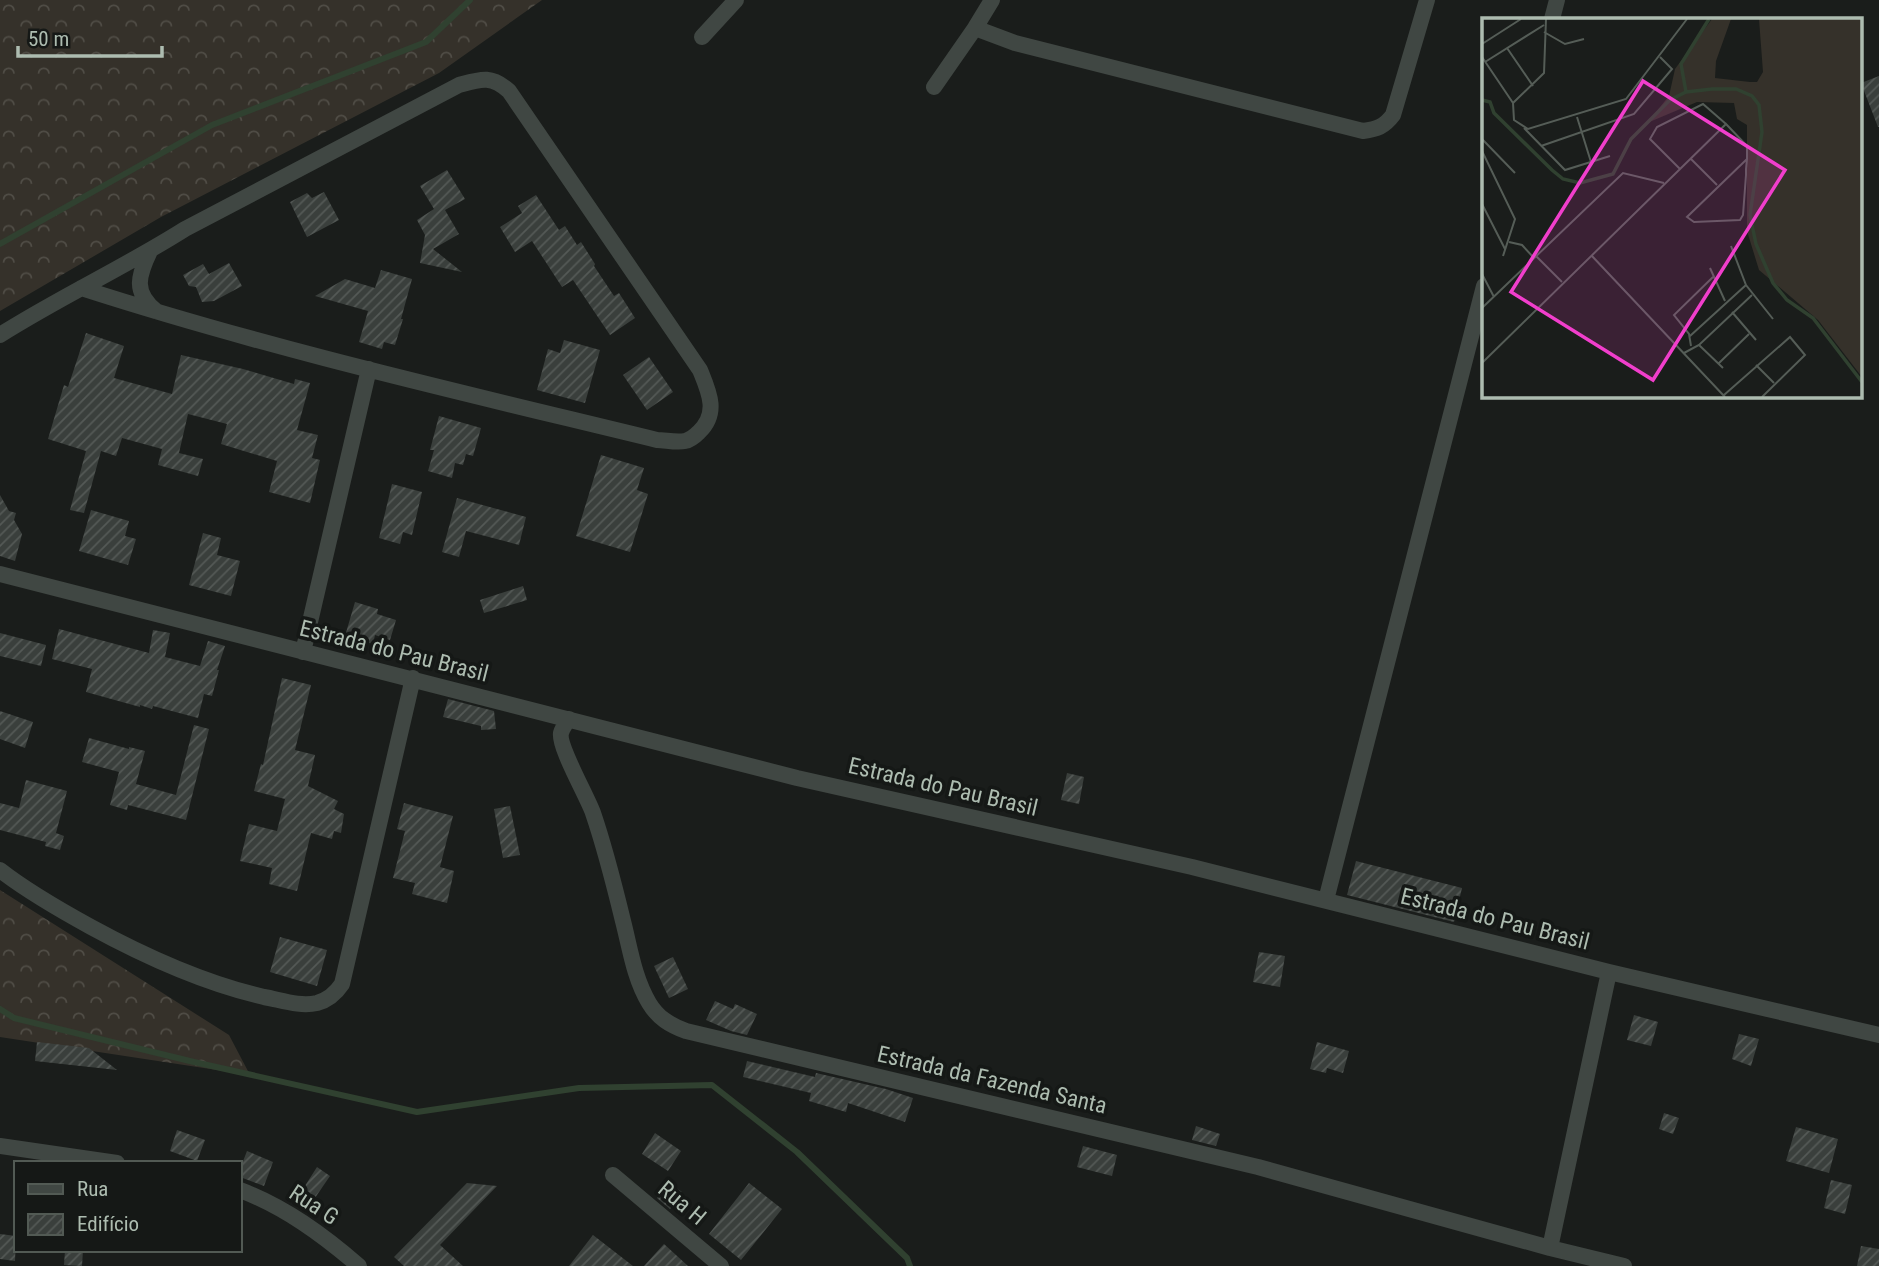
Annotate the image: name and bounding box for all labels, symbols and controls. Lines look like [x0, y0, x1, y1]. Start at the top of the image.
scale bar [18, 14, 161, 58]
inset map [1482, 18, 1862, 397]
text: 50 m [28, 27, 69, 51]
street label: Estrada do Pau Brasil [297, 614, 491, 688]
street label: Estrada do Pau Brasil [846, 752, 1040, 822]
street label: Estrada do Pau Brasil [1398, 882, 1592, 956]
street label: Estrada da Fazenda Santa [875, 1040, 1109, 1120]
legend [14, 1161, 242, 1252]
street label: Rua H [653, 1175, 711, 1231]
text: Rua [77, 1177, 108, 1201]
street label: Rua G [284, 1179, 344, 1231]
text: Edifício [77, 1212, 139, 1236]

